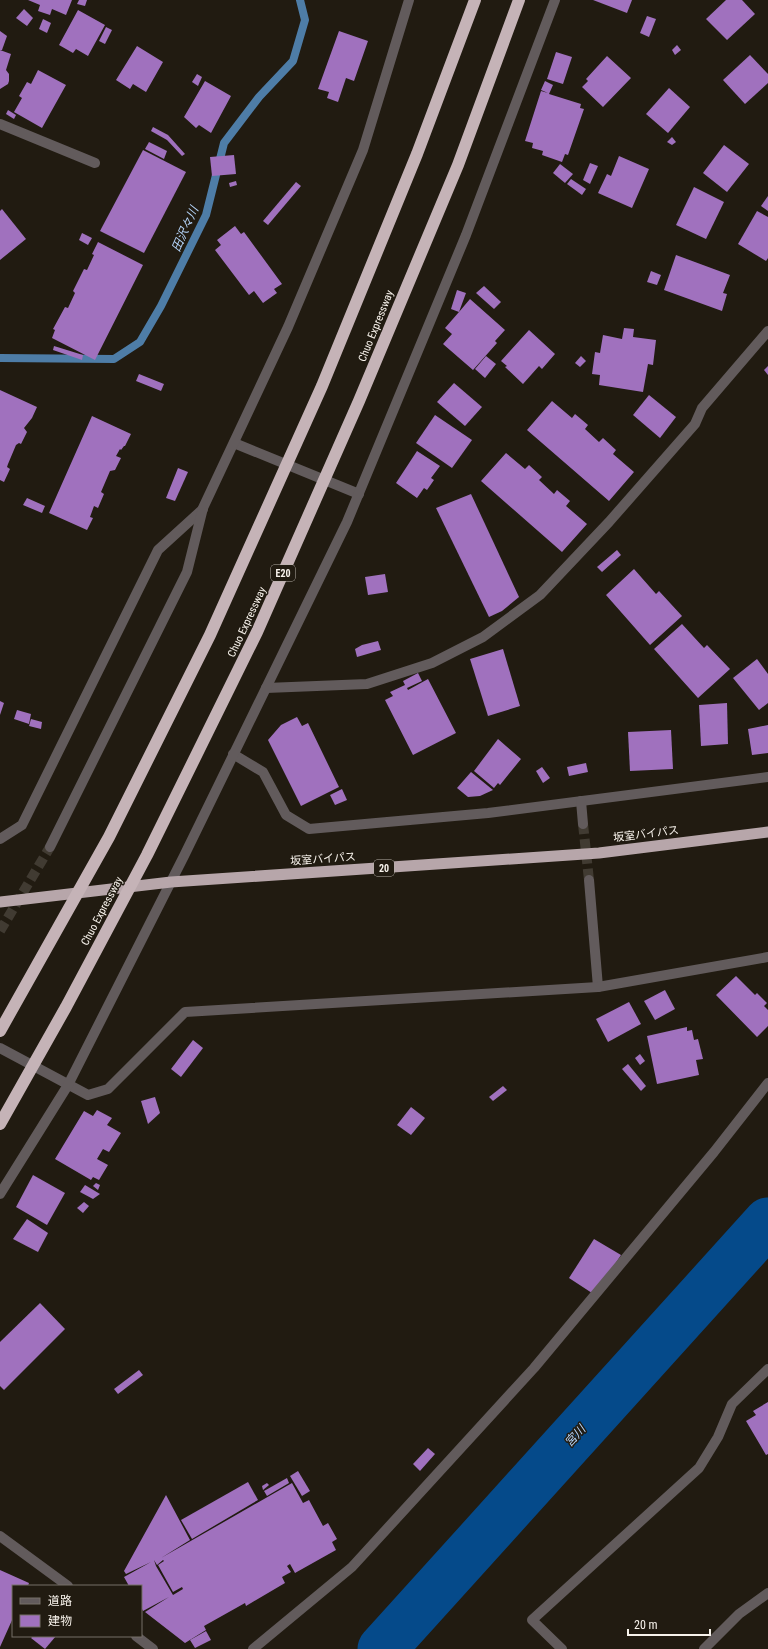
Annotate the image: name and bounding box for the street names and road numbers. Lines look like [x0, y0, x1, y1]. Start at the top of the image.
street label: Chuo Expressway [356, 288, 396, 364]
road number: E20 [271, 565, 295, 581]
street label: Chuo Expressway [225, 584, 269, 659]
street label: 坂室バイパス [613, 824, 679, 844]
street label: 坂室バイパス [290, 850, 356, 868]
road number: 20 [374, 860, 394, 876]
street label: Chuo Expressway [78, 874, 126, 948]

